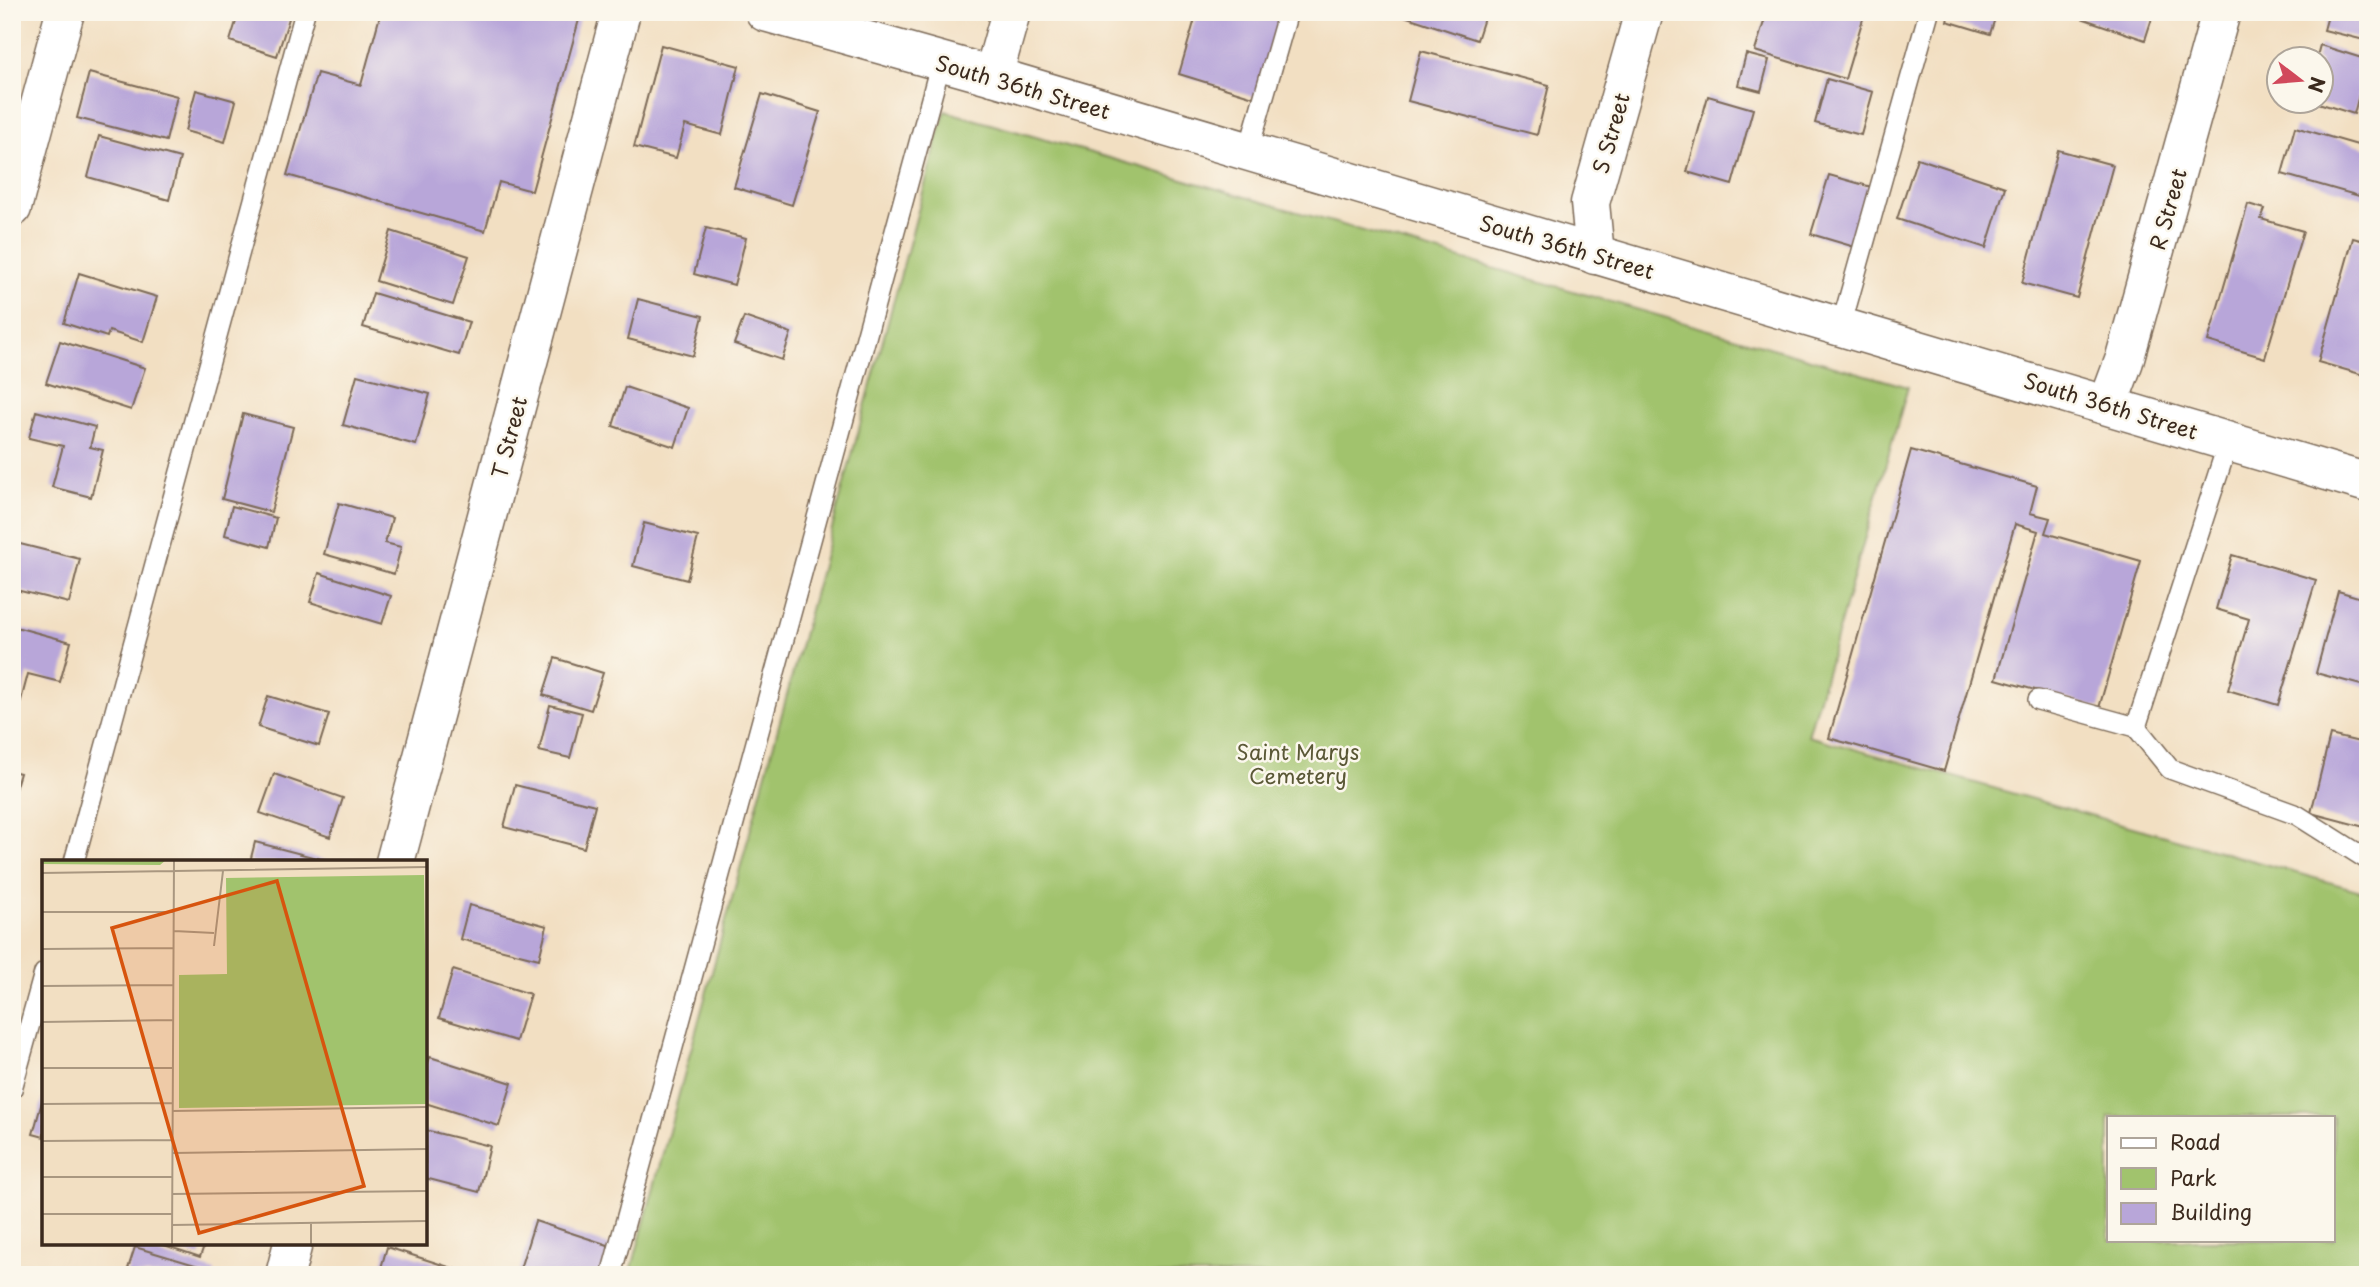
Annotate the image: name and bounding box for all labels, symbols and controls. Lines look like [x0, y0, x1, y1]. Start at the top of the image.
street label: South 36th Street [932, 46, 1114, 126]
north arrow [2264, 46, 2334, 116]
text: N [2302, 74, 2333, 96]
street label: S Street [1583, 89, 1637, 177]
street label: R Street [2140, 164, 2194, 254]
street label: South 36th Street [1476, 206, 1658, 286]
street label: South 36th Street [2020, 363, 2202, 447]
street label: T Street [482, 393, 534, 481]
park label: Saint Marys Cemetery [1237, 735, 1359, 791]
inset map [42, 860, 427, 1245]
legend [2107, 1116, 2334, 1242]
text: Road [2170, 1125, 2221, 1157]
text: Park [2170, 1161, 2217, 1193]
text: Building [2170, 1195, 2252, 1227]

